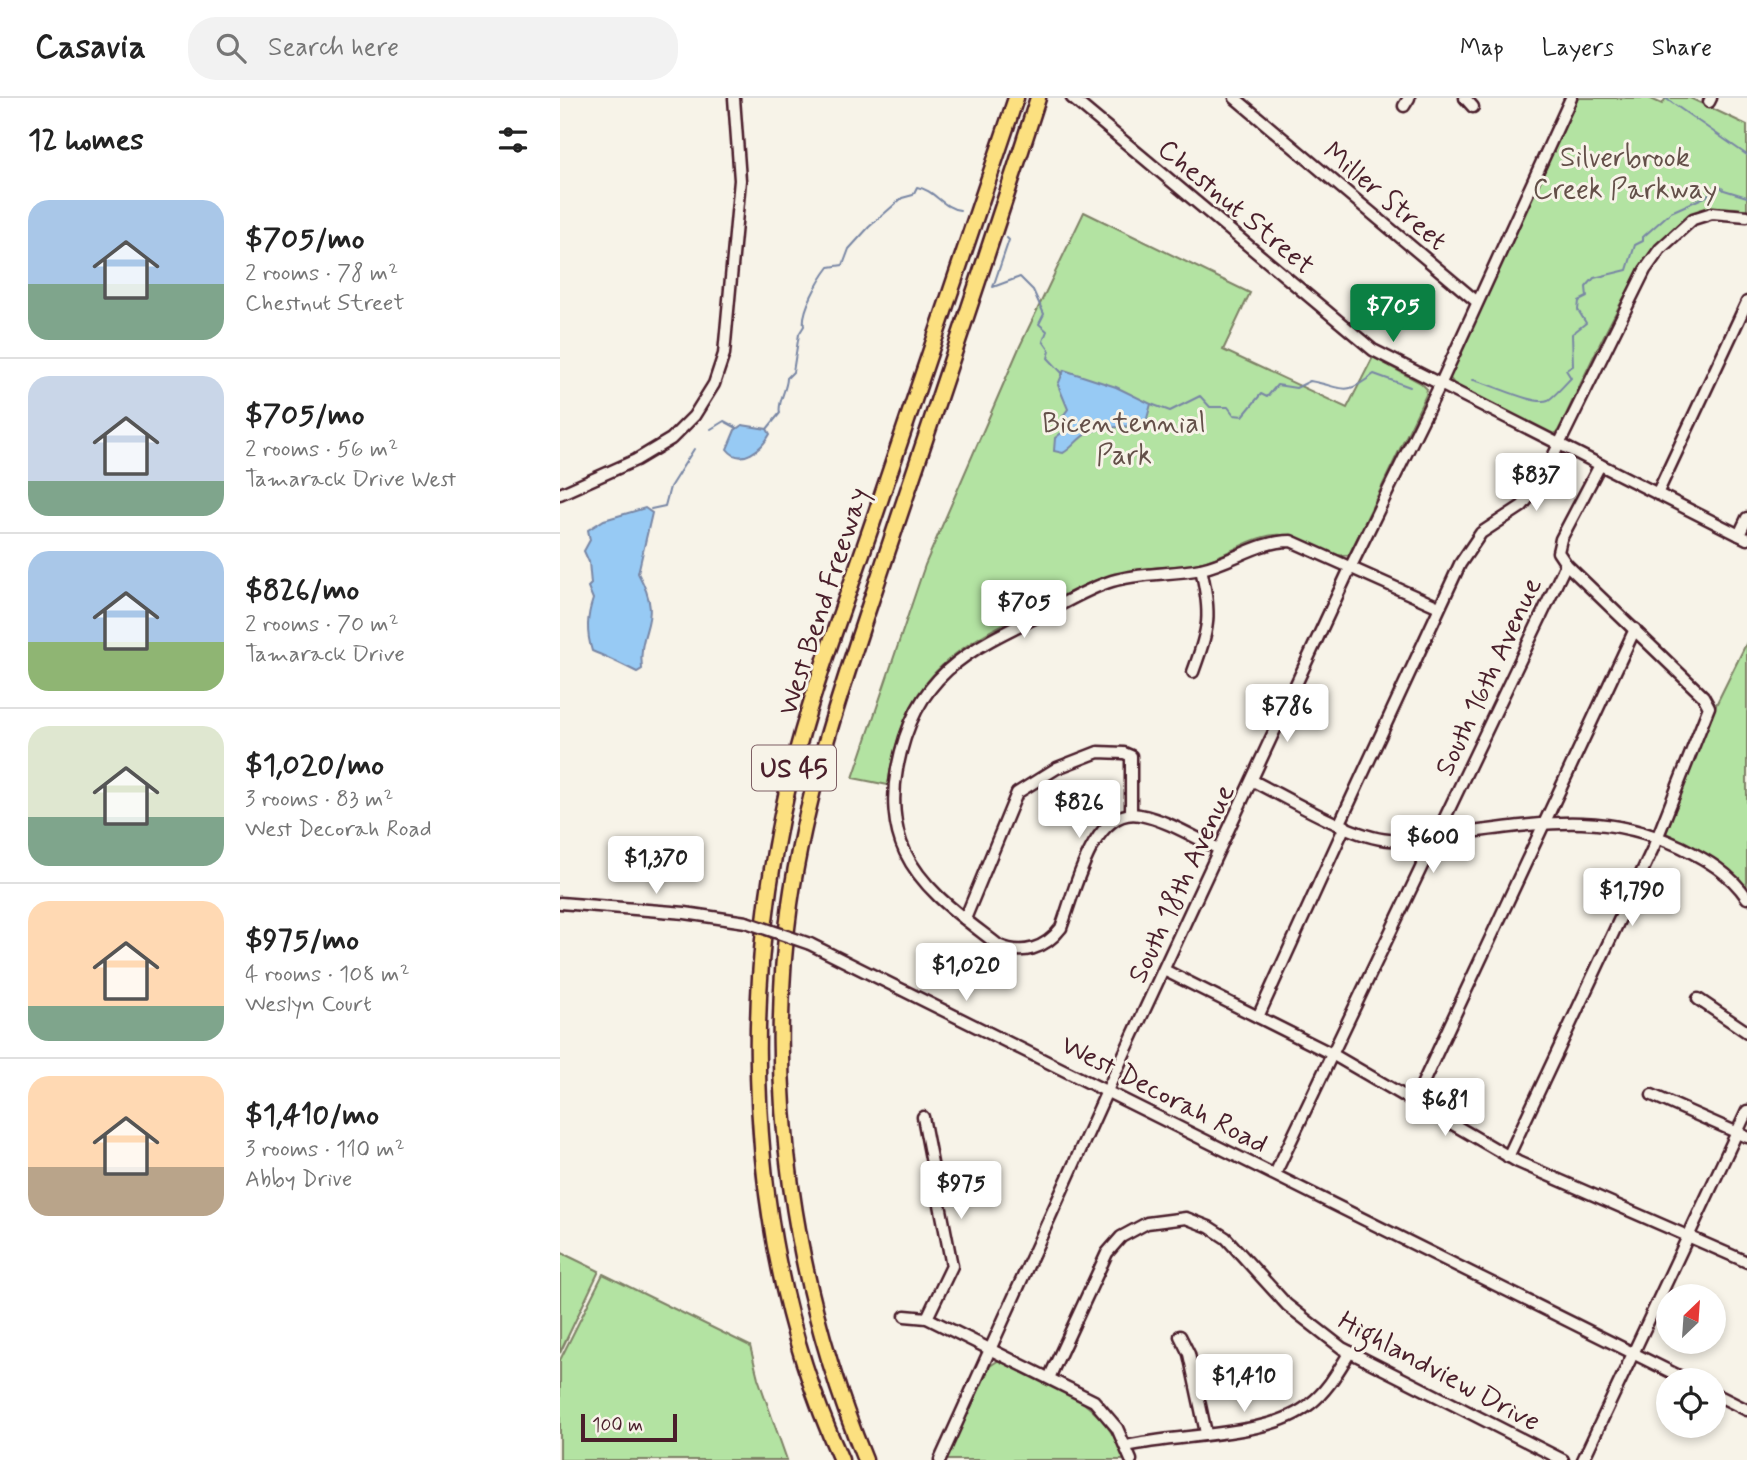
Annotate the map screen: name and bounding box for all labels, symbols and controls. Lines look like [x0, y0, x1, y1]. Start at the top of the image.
search box [188, 17, 678, 80]
text: Casavia [35, 26, 146, 70]
icon: search [212, 29, 250, 67]
text: Search here [268, 31, 399, 65]
text: Map [1460, 33, 1504, 64]
text: Layers [1542, 33, 1614, 64]
text: Share [1652, 33, 1712, 64]
text: 12 homes [28, 121, 144, 160]
icon: filters [494, 121, 532, 159]
street label: Chestnut Street [1149, 131, 1322, 284]
street label: Miller Street [1314, 134, 1454, 260]
park label: Silverbrook Creek Parkway [1533, 140, 1717, 209]
text: $705/mo [245, 220, 365, 259]
icon: home [84, 228, 168, 312]
text: 2 rooms · 78 m² [245, 259, 398, 289]
pin: $705 [1352, 285, 1434, 344]
text: Chestnut Street [245, 289, 404, 319]
text: $705 [1366, 292, 1420, 322]
text: $705/mo [245, 396, 365, 435]
icon: home [84, 404, 168, 488]
park label: Bicentennial Park [1042, 406, 1206, 475]
text: 2 rooms · 56 m² [245, 435, 398, 465]
pin: $837 [1495, 454, 1577, 513]
text: $837 [1511, 461, 1561, 491]
text: Tamarack Drive West [245, 465, 456, 495]
street label: West Bend Freeway [770, 483, 879, 720]
text: $826/mo [245, 571, 359, 610]
street label: South 16th Avenue [1427, 572, 1552, 782]
icon: home [84, 579, 168, 663]
pin: $705 [983, 580, 1065, 640]
text: $705 [997, 588, 1051, 618]
text: 2 rooms · 70 m² [245, 610, 399, 640]
text: Tamarack Drive [245, 640, 405, 670]
pin: $786 [1246, 684, 1328, 744]
text: $786 [1262, 692, 1312, 722]
text: $1,020/mo [245, 746, 384, 785]
road number: US 45 [752, 746, 836, 790]
icon: home [84, 754, 168, 838]
street label: South 18th Avenue [1120, 779, 1244, 989]
pin: $826 [1038, 780, 1120, 840]
text: 3 rooms · 83 m² [245, 785, 393, 815]
text: $826 [1054, 788, 1104, 818]
text: West Decorah Road [245, 815, 432, 845]
pin: $600 [1392, 816, 1474, 875]
text: $600 [1407, 823, 1459, 853]
pin: $1,370 [599, 836, 713, 896]
text: $1,370 [624, 844, 688, 874]
pin: $1,790 [1575, 868, 1689, 928]
text: $1,790 [1599, 876, 1665, 906]
text: $975/mo [245, 921, 359, 960]
icon: home [84, 929, 168, 1013]
pin: $1,020 [909, 944, 1023, 1003]
text: $1,020 [932, 951, 1000, 981]
text: 4 rooms · 108 m² [245, 960, 410, 990]
text: Weslyn Court [245, 990, 372, 1020]
street label: West Decorah Road [1054, 1027, 1274, 1163]
pin: $681 [1404, 1079, 1486, 1138]
text: $681 [1422, 1086, 1468, 1116]
text: $1,410/mo [245, 1096, 379, 1135]
icon: home [84, 1104, 168, 1188]
text: 3 rooms · 110 m² [245, 1135, 405, 1165]
pin: $975 [920, 1162, 1002, 1221]
text: Abby Drive [245, 1165, 352, 1195]
text: $975 [936, 1169, 986, 1199]
north arrow [1656, 1284, 1726, 1354]
map controls [1656, 1284, 1726, 1438]
street label: Highlandview Drive [1330, 1303, 1546, 1444]
pin: $1,410 [1187, 1354, 1301, 1414]
text: $1,410 [1212, 1362, 1276, 1392]
button: locate [1656, 1368, 1726, 1438]
scale bar [581, 1411, 677, 1443]
text: 100 m [592, 1413, 643, 1438]

